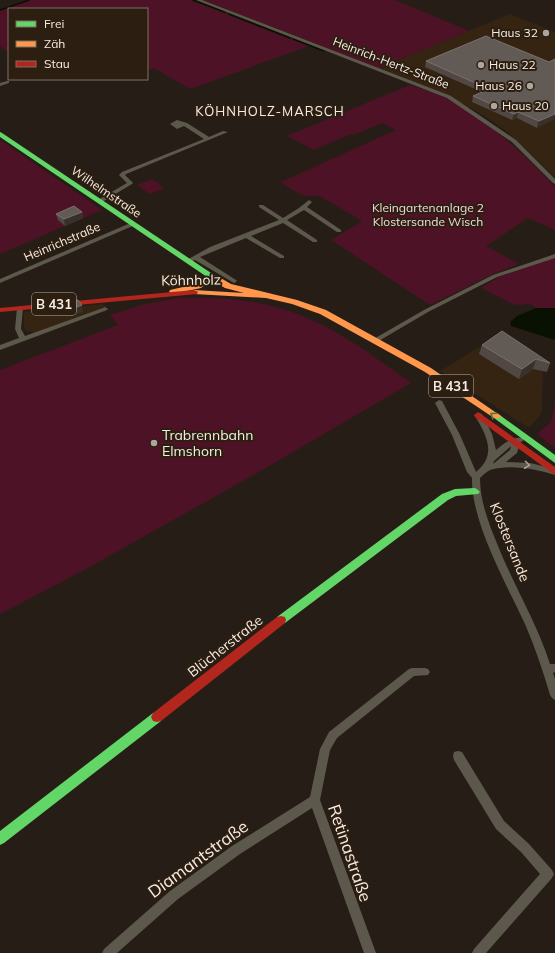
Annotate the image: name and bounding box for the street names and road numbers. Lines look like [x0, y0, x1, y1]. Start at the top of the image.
street label: Heinrich-Hertz-Straße [331, 33, 452, 92]
street label: Wilhelmstraße [68, 163, 144, 221]
street label: Heinrichstraße [21, 219, 102, 264]
street label: Köhnholz [161, 270, 221, 290]
road number: B 431 [32, 293, 76, 315]
road number: B 431 [429, 375, 473, 397]
street label: Klostersande [486, 500, 534, 584]
street label: Blücherstraße [184, 611, 266, 681]
street label: Retinastraße [324, 801, 377, 904]
street label: Diamantstraße [144, 815, 252, 902]

